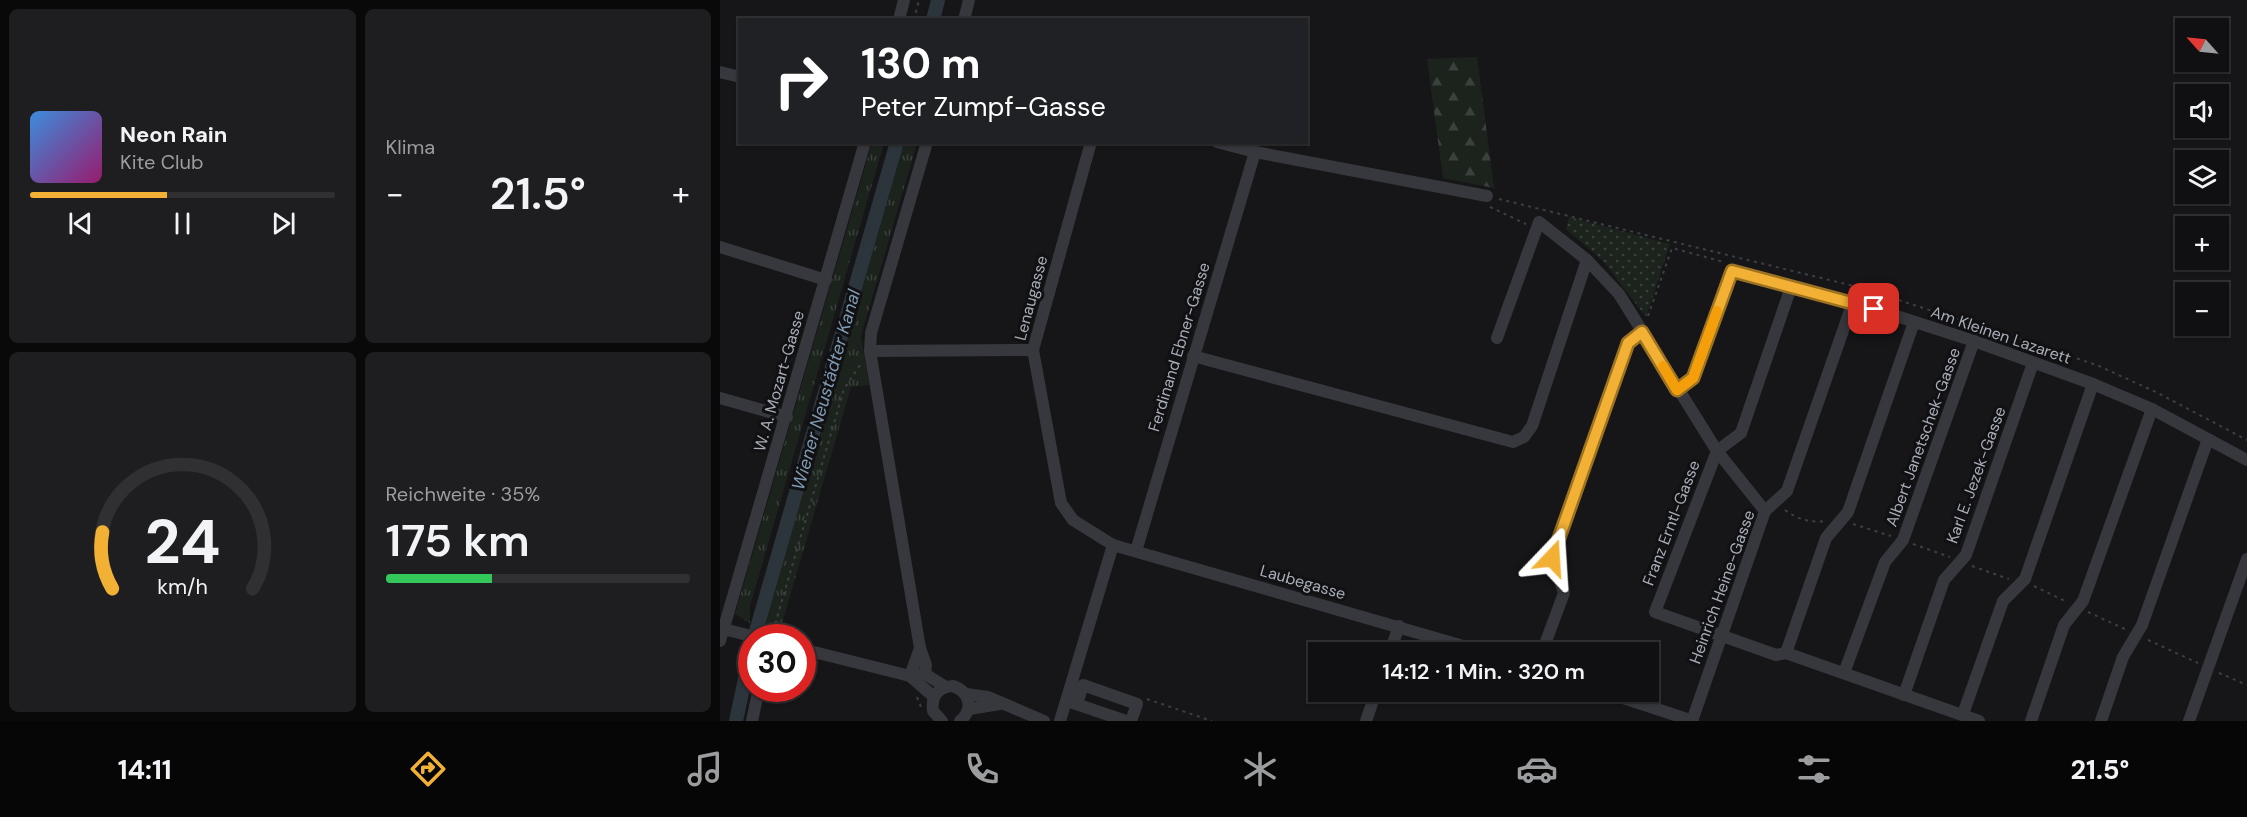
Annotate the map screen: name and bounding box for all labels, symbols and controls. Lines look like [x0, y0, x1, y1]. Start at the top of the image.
north arrow [2175, 18, 2229, 72]
map controls [2175, 18, 2229, 336]
text: 130 m [861, 36, 981, 91]
icon: right [762, 42, 840, 120]
button: sound [2175, 84, 2229, 138]
text: Peter Zumpf-Gasse [861, 89, 1106, 124]
text: Neon Rain [120, 120, 227, 149]
text: Klima [386, 134, 435, 160]
text: Kite Club [120, 149, 204, 175]
button: layers [2175, 150, 2229, 204]
text: 21.5° [490, 164, 586, 223]
text: − [386, 172, 404, 215]
text: + [672, 172, 690, 215]
icon: previous [64, 207, 97, 240]
icon: pause [166, 207, 199, 240]
icon: next [267, 207, 300, 240]
button: + [2175, 216, 2229, 270]
street label: Lenaugasse [1010, 253, 1052, 343]
street label: Ferdinand Ebner-Gasse [1143, 260, 1215, 434]
button: − [2175, 282, 2229, 336]
pin [1848, 283, 1899, 334]
water label: Wiener Neustädter Kanal [786, 286, 866, 493]
icon: arrive [1857, 292, 1890, 325]
street label: Am Kleinen Lazarett [1928, 301, 2074, 369]
street label: W. A. Mozart-Gasse [749, 308, 809, 454]
street label: Albert Janetschek-Gasse [1881, 345, 1965, 529]
street label: Karl E. Jezek-Gasse [1941, 404, 2011, 546]
street label: Franz Erntl-Gasse [1637, 457, 1705, 589]
text: Reichweite · 35% [386, 481, 540, 507]
text: 24 [144, 501, 220, 582]
street label: Heinrich Heine-Gasse [1684, 507, 1760, 667]
text: 175 km [386, 511, 530, 570]
position arrow [1520, 526, 1584, 590]
street label: Laubegasse [1258, 560, 1348, 604]
text: km/h [157, 573, 208, 601]
speed limit sign: 30 [738, 624, 816, 702]
text: 14:12 · 1 Min. · 320 m [1382, 657, 1585, 686]
icon: directions [407, 748, 449, 790]
icon: music [684, 748, 726, 790]
icon: phone [961, 748, 1003, 790]
icon: climate [1239, 748, 1281, 790]
icon: car [1516, 748, 1558, 790]
icon: filters [1793, 748, 1835, 790]
text: 14:11 [118, 752, 172, 787]
text: 21.5° [2071, 752, 2129, 787]

